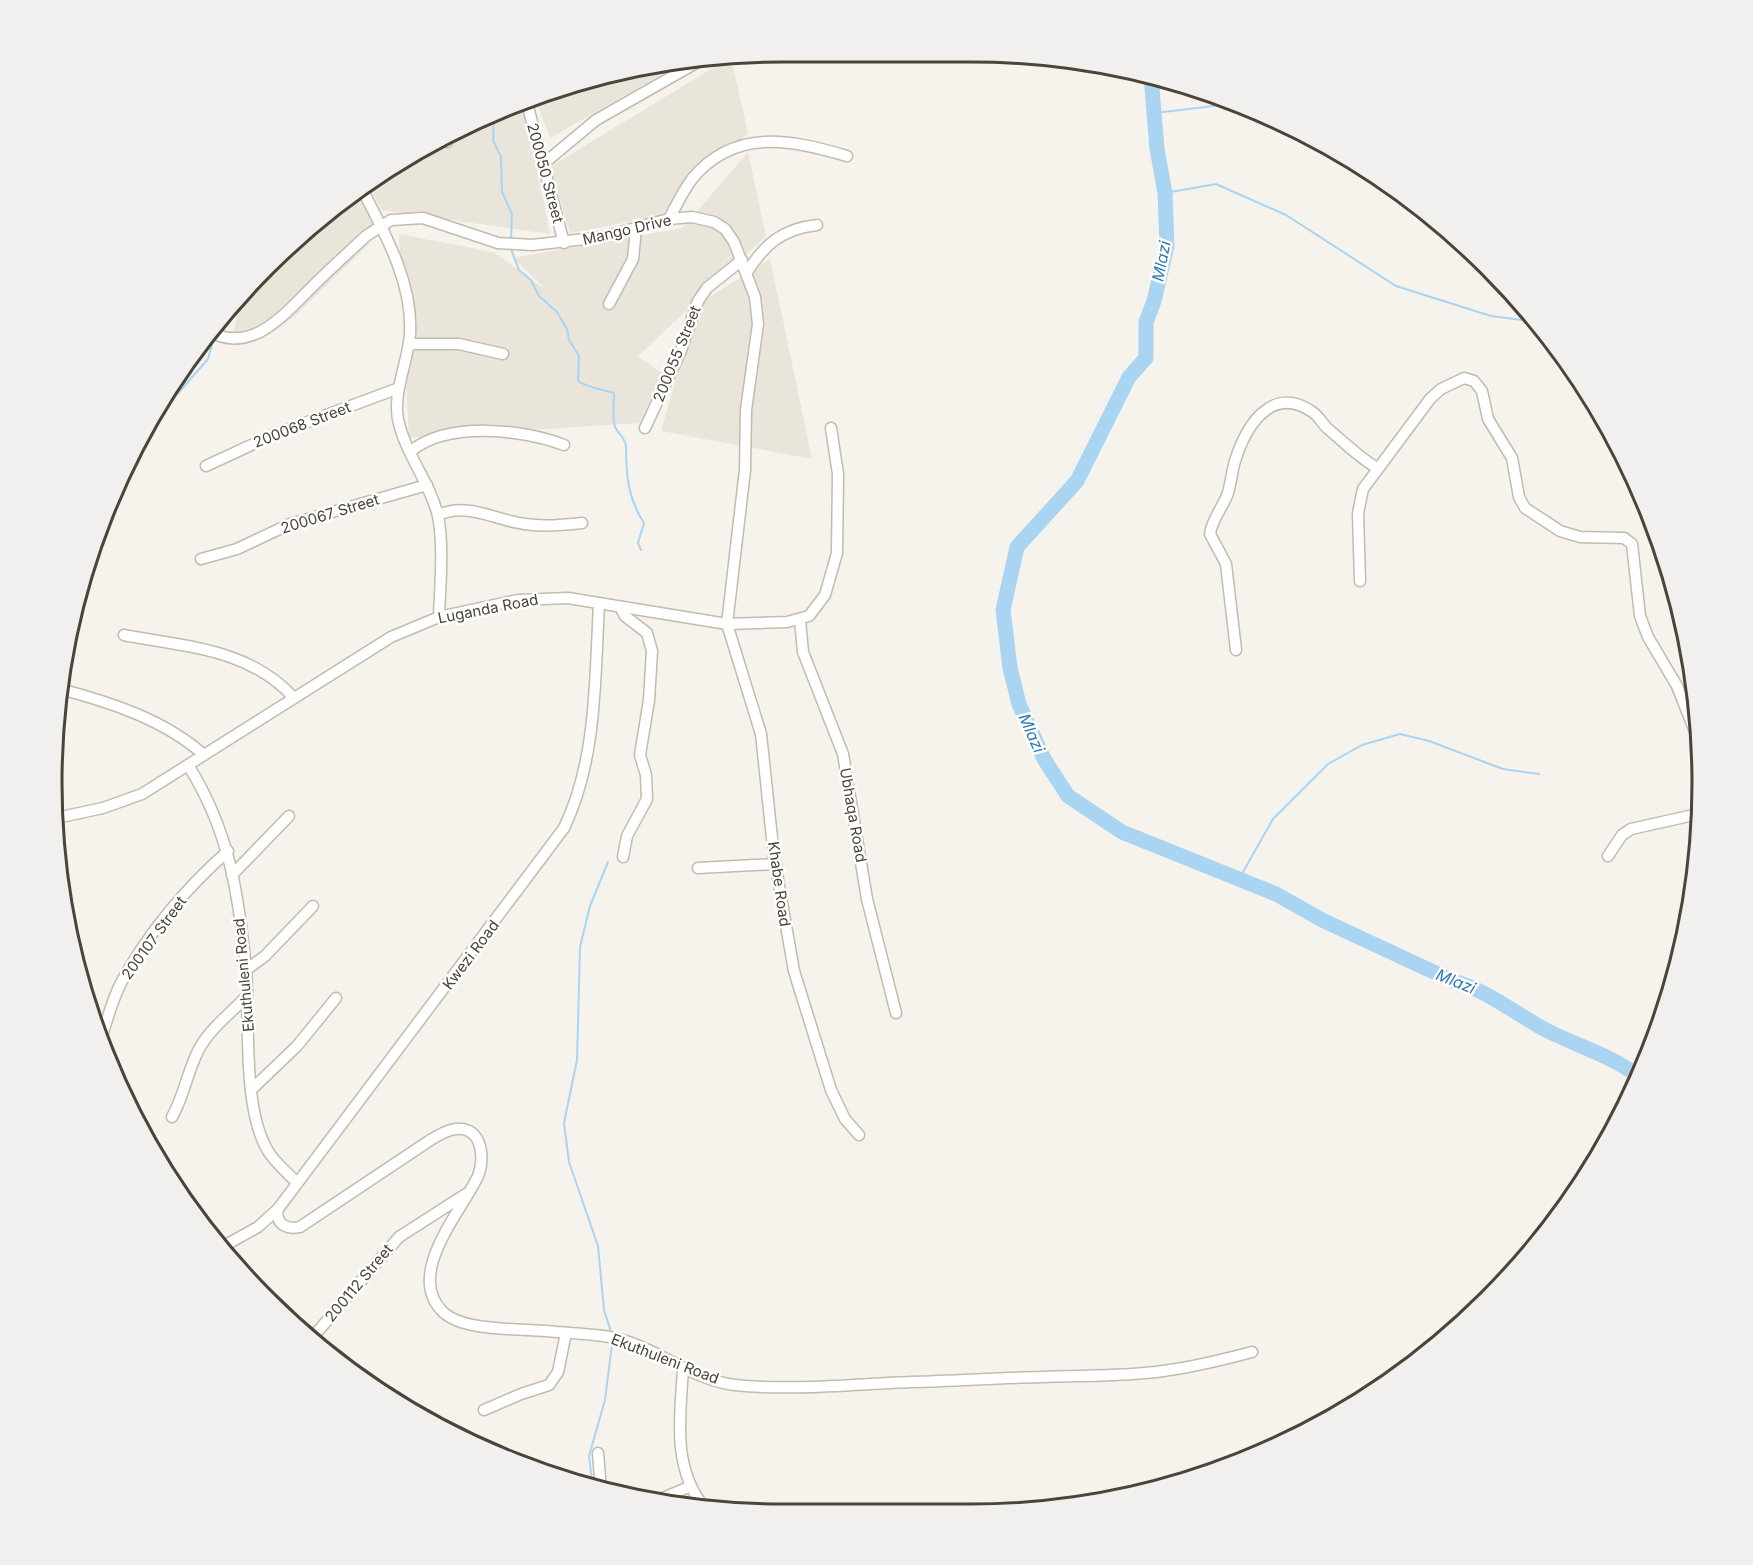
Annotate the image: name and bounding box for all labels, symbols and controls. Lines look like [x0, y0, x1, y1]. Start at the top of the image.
street label: 200050 Street [523, 121, 568, 225]
street label: Mango Drive [581, 210, 673, 249]
water label: Mlazi [1147, 238, 1175, 283]
street label: 200055 Street [649, 303, 705, 405]
street label: 200068 Street [250, 397, 353, 452]
street label: 200067 Street [278, 490, 381, 537]
street label: Luganda Road [436, 589, 540, 628]
water label: Mlazi [1015, 710, 1050, 757]
street label: Ubhaqa Road [836, 766, 871, 864]
street label: Khabe Road [764, 840, 795, 928]
street label: 200107 Street [117, 892, 190, 983]
street label: Kwezi Road [438, 916, 503, 993]
street label: Ekuthuleni Road [229, 917, 258, 1033]
water label: Mlazi [1433, 964, 1480, 998]
street label: 200112 Street [320, 1240, 397, 1326]
street label: Ekuthuleni Road [609, 1329, 722, 1388]

